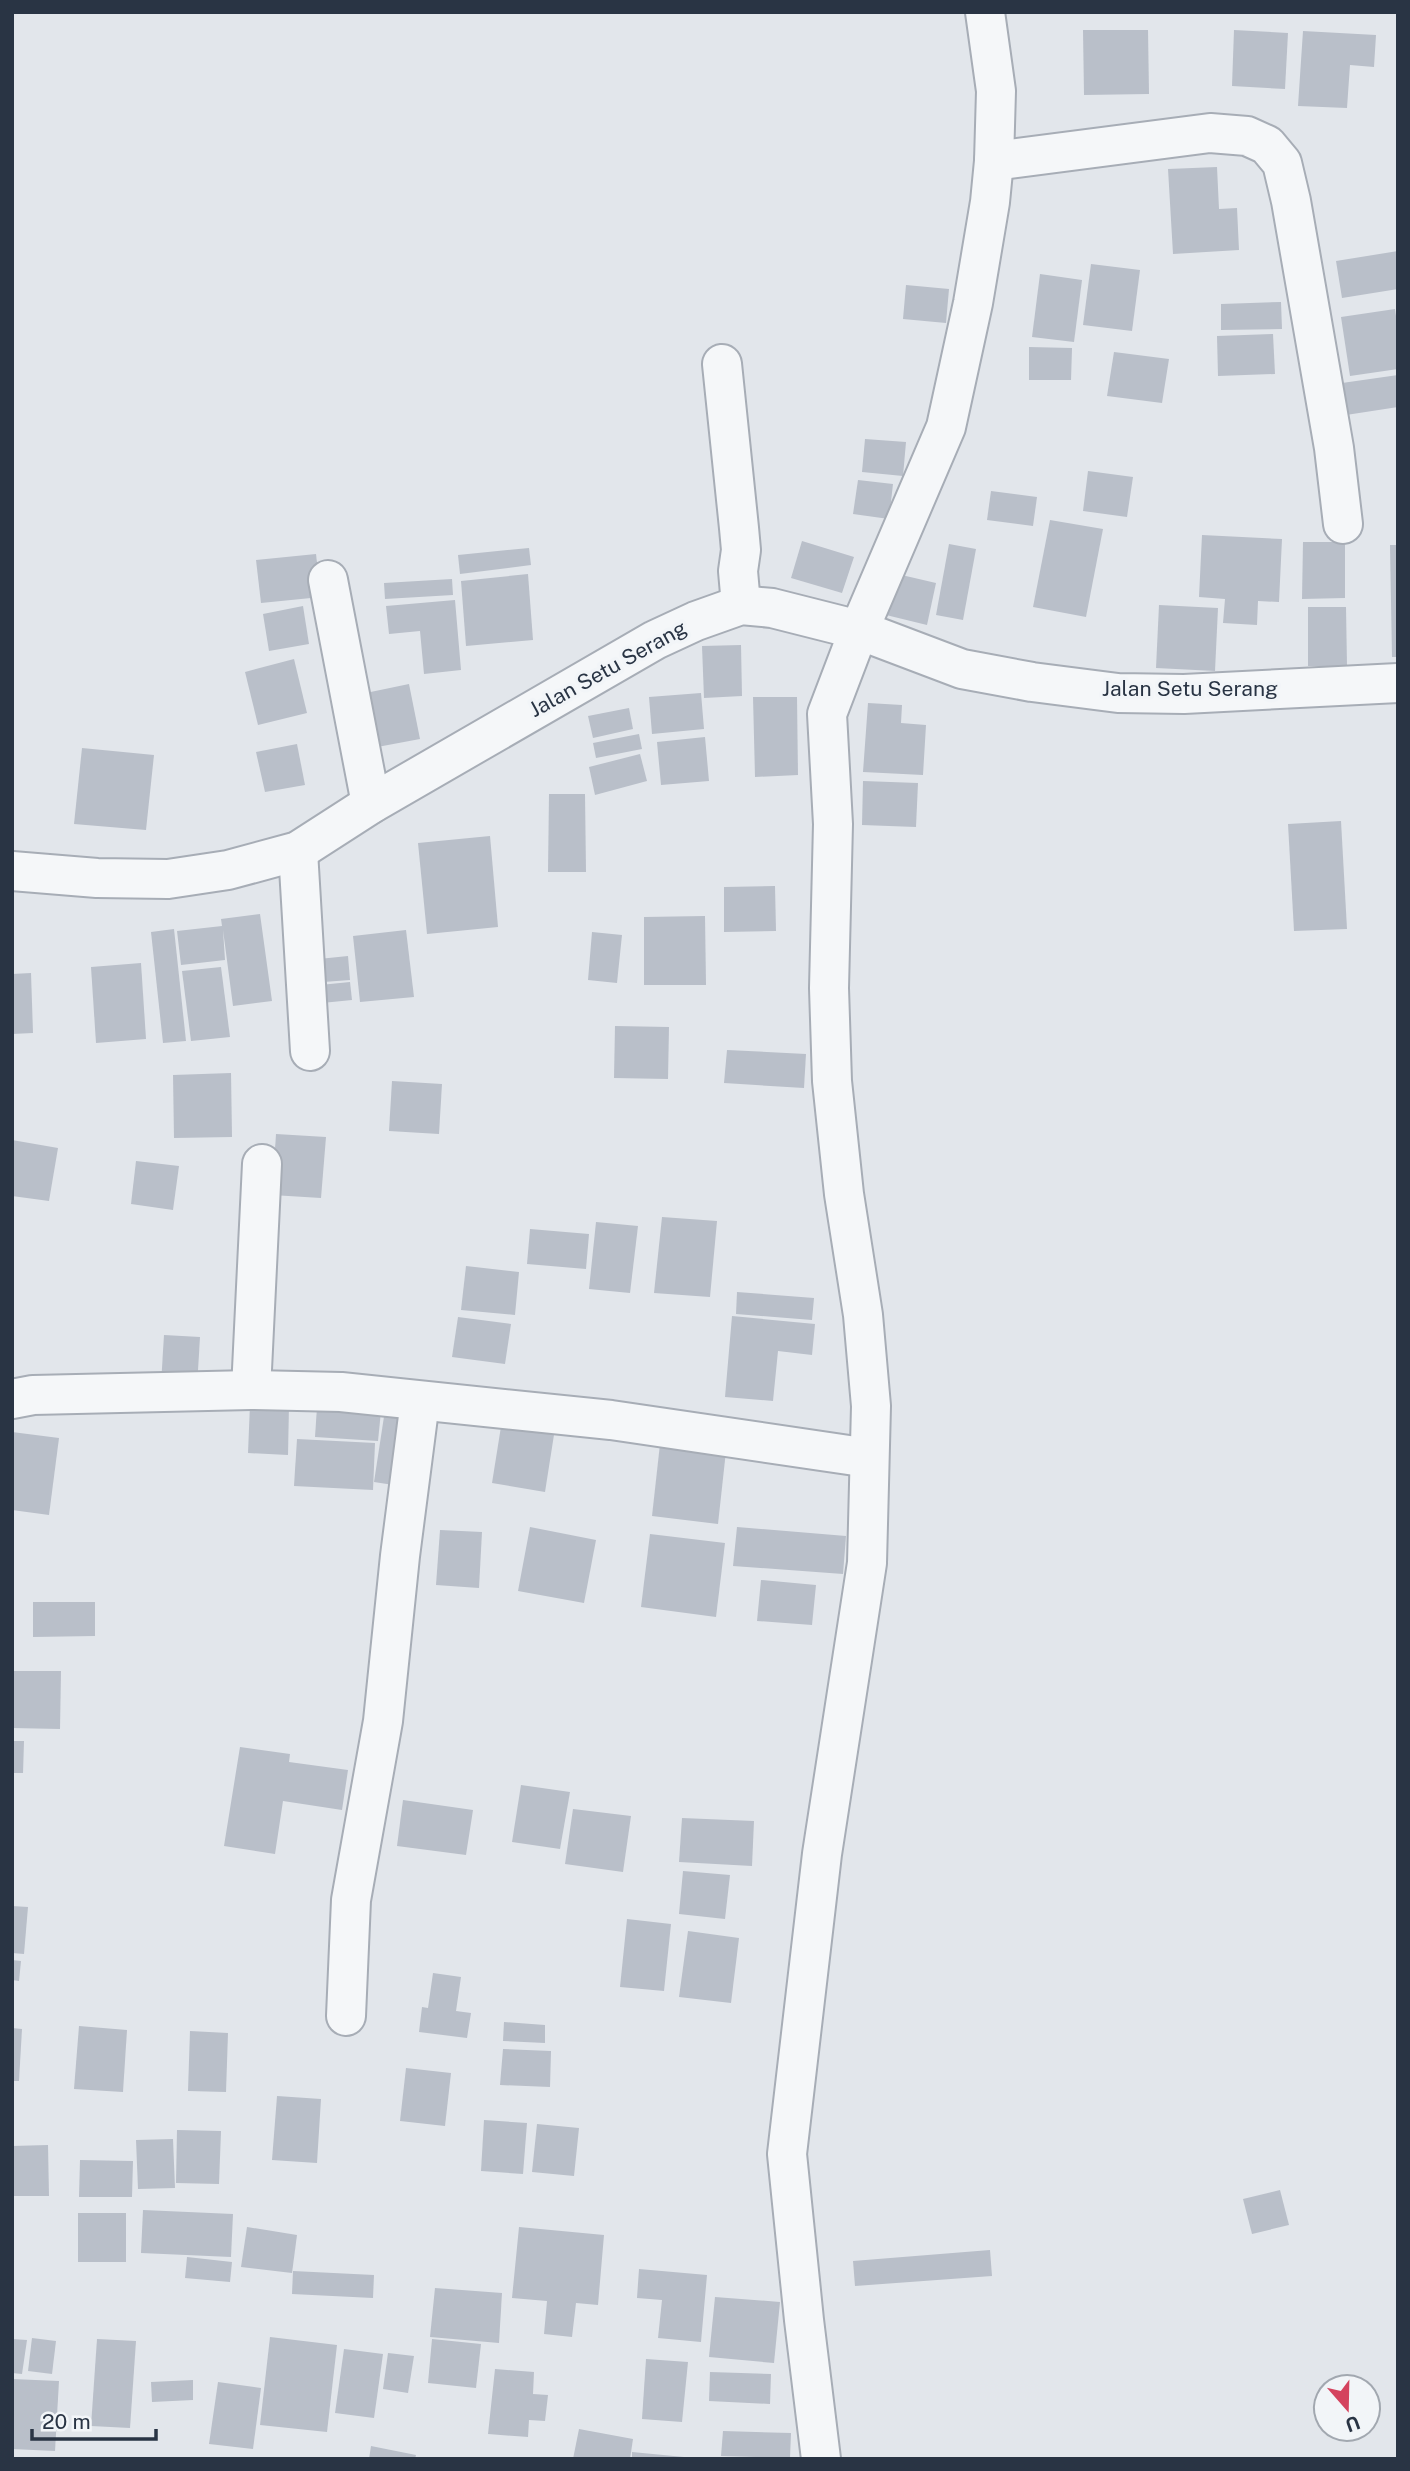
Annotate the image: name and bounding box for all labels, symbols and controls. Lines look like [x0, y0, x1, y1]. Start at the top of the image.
street label: Jalan Setu Serang [525, 615, 691, 722]
street label: Jalan Setu Serang [1102, 676, 1278, 701]
north arrow [1312, 2373, 1382, 2443]
scale bar [32, 2398, 156, 2442]
text: 20 m [42, 2409, 91, 2434]
text: U [1343, 2411, 1363, 2437]

